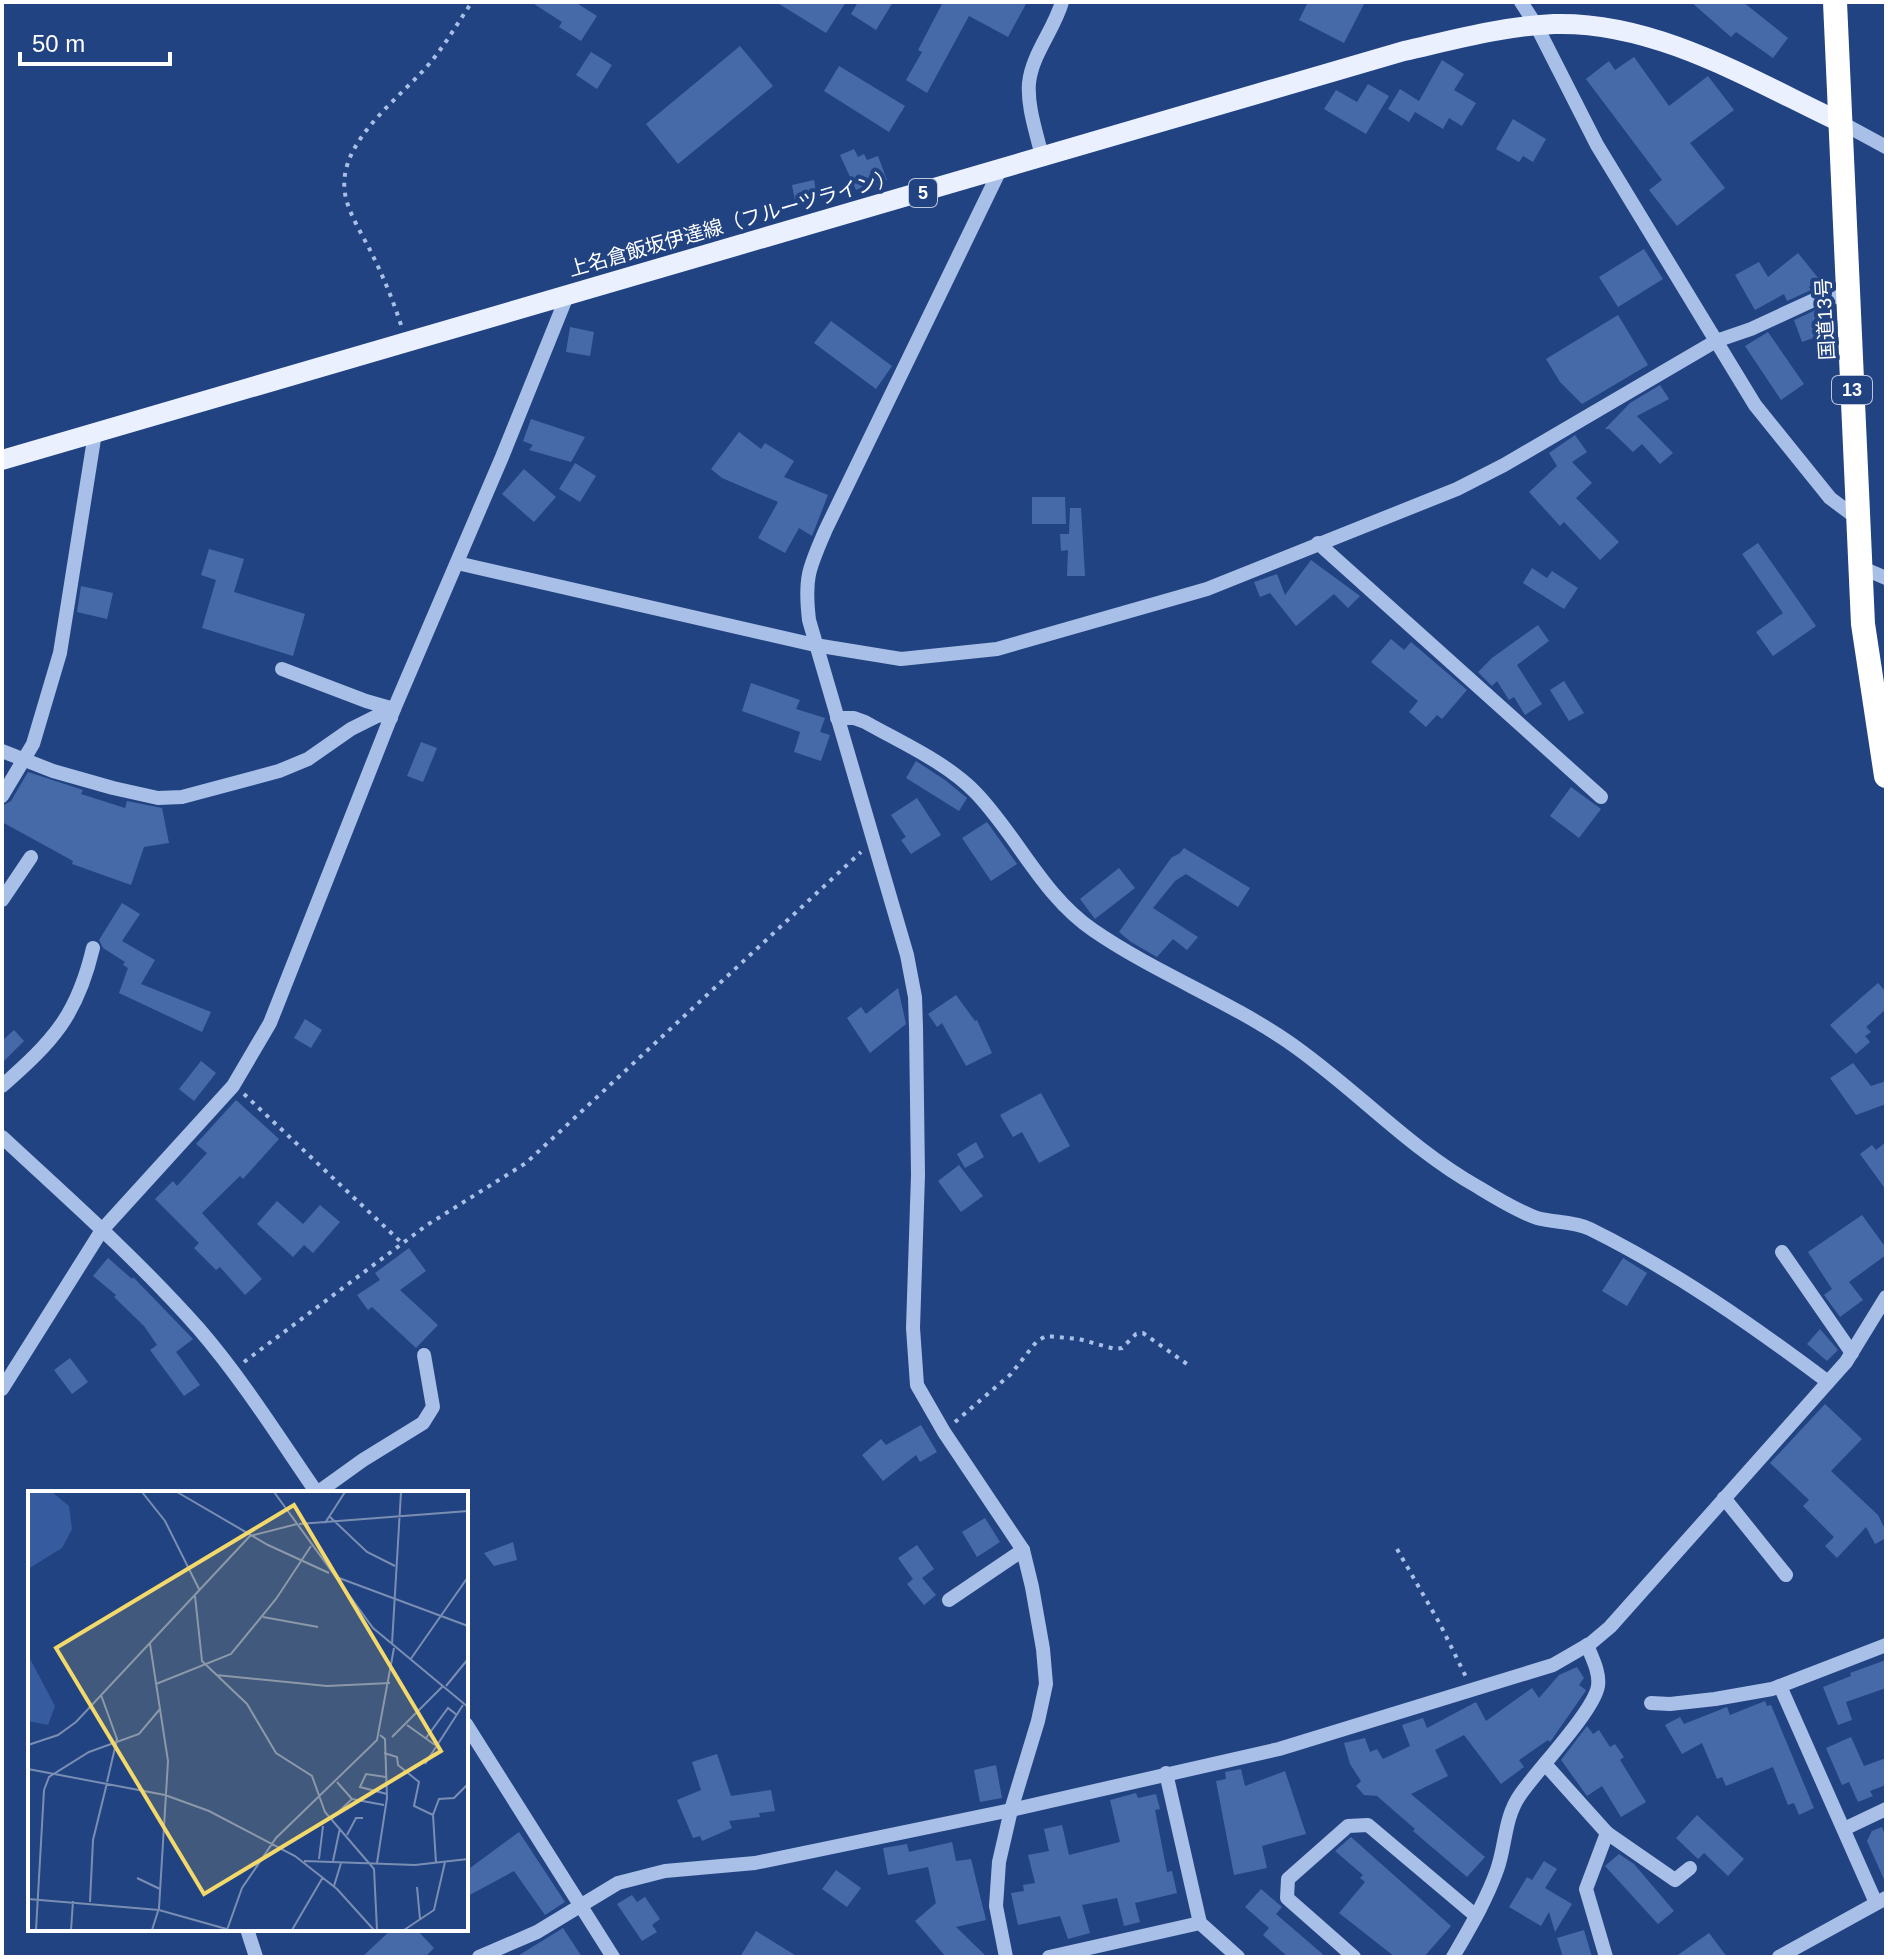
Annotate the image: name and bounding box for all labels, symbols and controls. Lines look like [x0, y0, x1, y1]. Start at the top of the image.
scale bar [20, 16, 170, 66]
text: 50 m [32, 30, 85, 57]
street label: 上名倉飯坂伊達線（フルーツライン） [566, 166, 898, 280]
road number: 5 [909, 179, 937, 207]
street label: 国道13号 [1812, 277, 1838, 361]
road number: 13 [1832, 376, 1872, 404]
inset map [28, 1491, 468, 1931]

